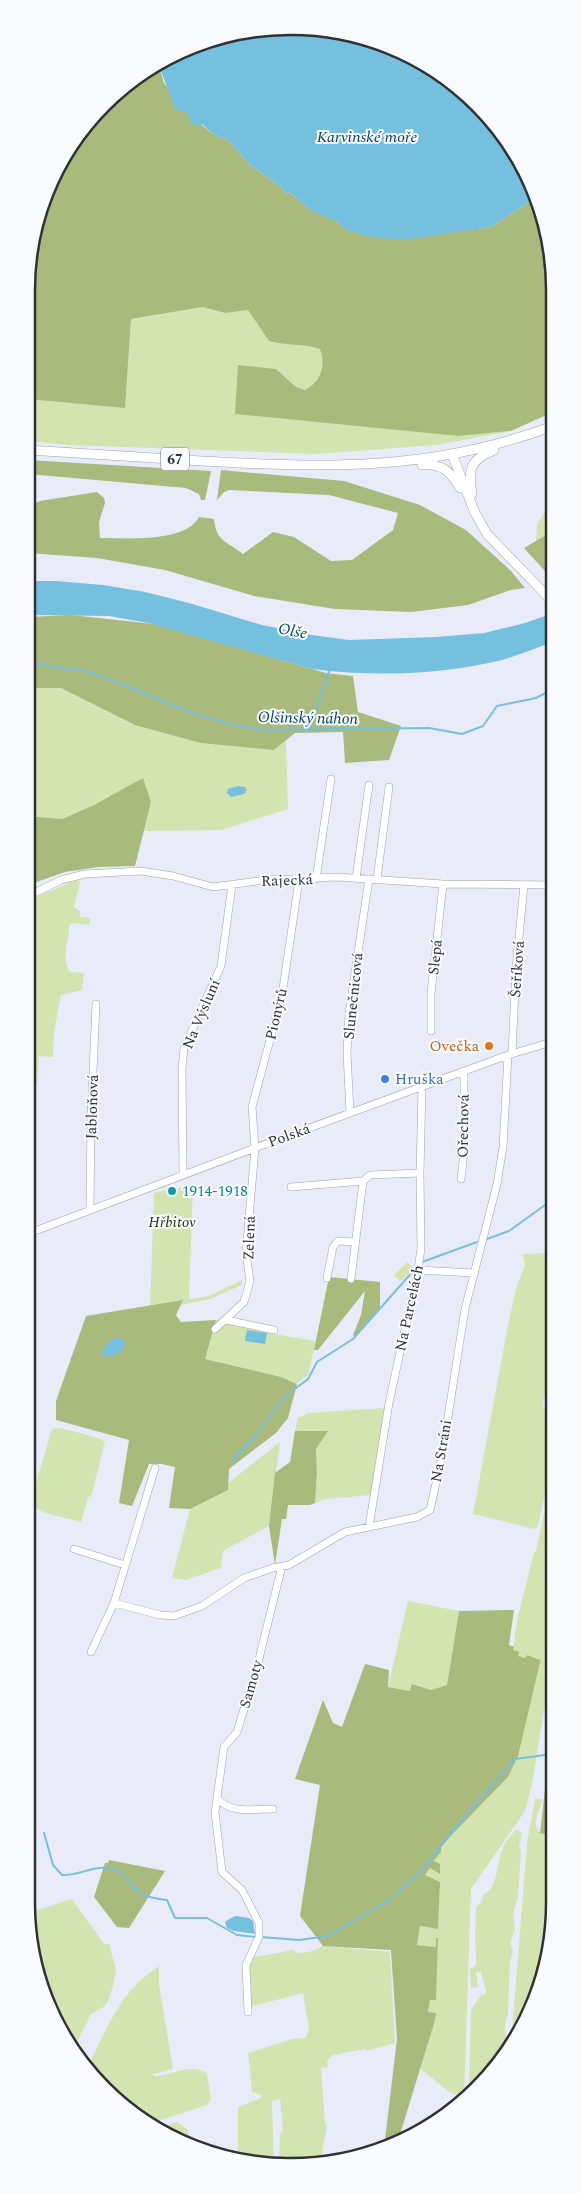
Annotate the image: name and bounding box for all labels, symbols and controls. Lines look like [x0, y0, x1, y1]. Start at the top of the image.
water label: Karvinské moře [317, 125, 417, 149]
road number: 67 [161, 448, 189, 470]
water label: Olše [276, 616, 309, 646]
water label: Olšinský náhon [258, 705, 359, 731]
street label: Rajecká [261, 868, 314, 893]
street label: Slepá [422, 938, 449, 976]
street label: Šeříková [504, 939, 531, 998]
street label: Slunečnicová [338, 951, 370, 1041]
street label: Na Výsluní [176, 975, 227, 1053]
street label: Pionýrů [259, 986, 294, 1042]
place label: Ovečka [429, 1035, 480, 1058]
marker: Ovečka [483, 1040, 495, 1052]
place label: Hruška [395, 1068, 444, 1091]
marker: Hruška [379, 1073, 391, 1085]
street label: Jabloňová [80, 1074, 105, 1140]
street label: Ořechová [451, 1093, 476, 1158]
street label: Polská [265, 1117, 314, 1154]
place label: 1914-1918 [182, 1180, 248, 1203]
marker: 1914-1918 [166, 1185, 178, 1197]
park label: Hřbitov [148, 1211, 196, 1234]
street label: Zelená [237, 1215, 262, 1261]
street label: Na Parcelách [389, 1263, 430, 1353]
street label: Na Stráni [425, 1418, 458, 1484]
street label: Samoty [234, 1657, 270, 1711]

